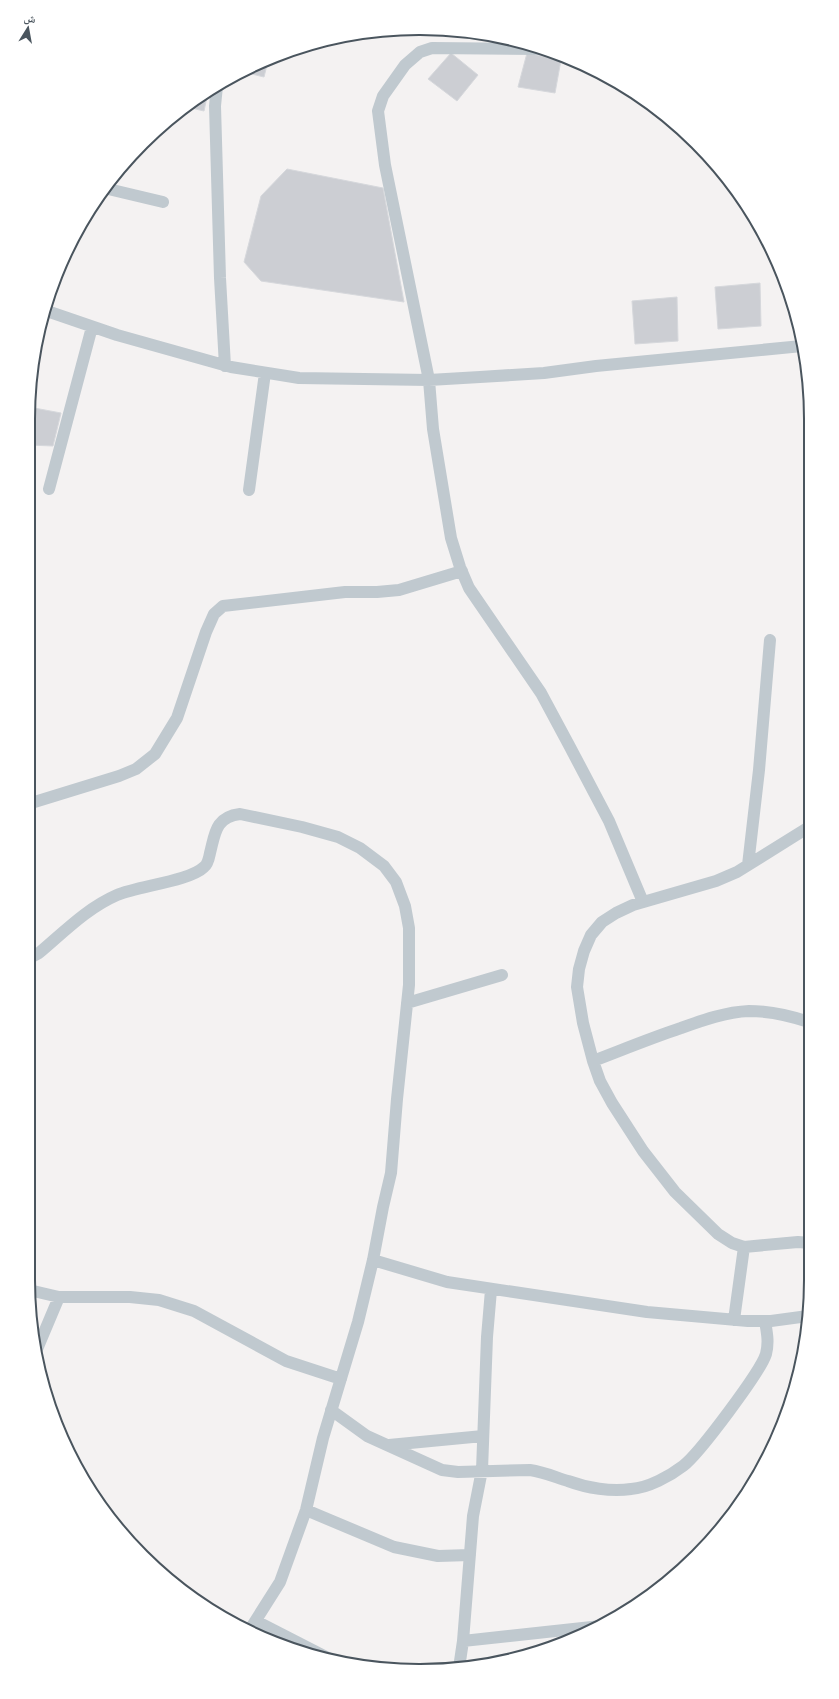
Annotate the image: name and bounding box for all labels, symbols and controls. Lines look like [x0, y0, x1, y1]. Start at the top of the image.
north arrow [8, 8, 48, 48]
text: ش [23, 9, 37, 27]

